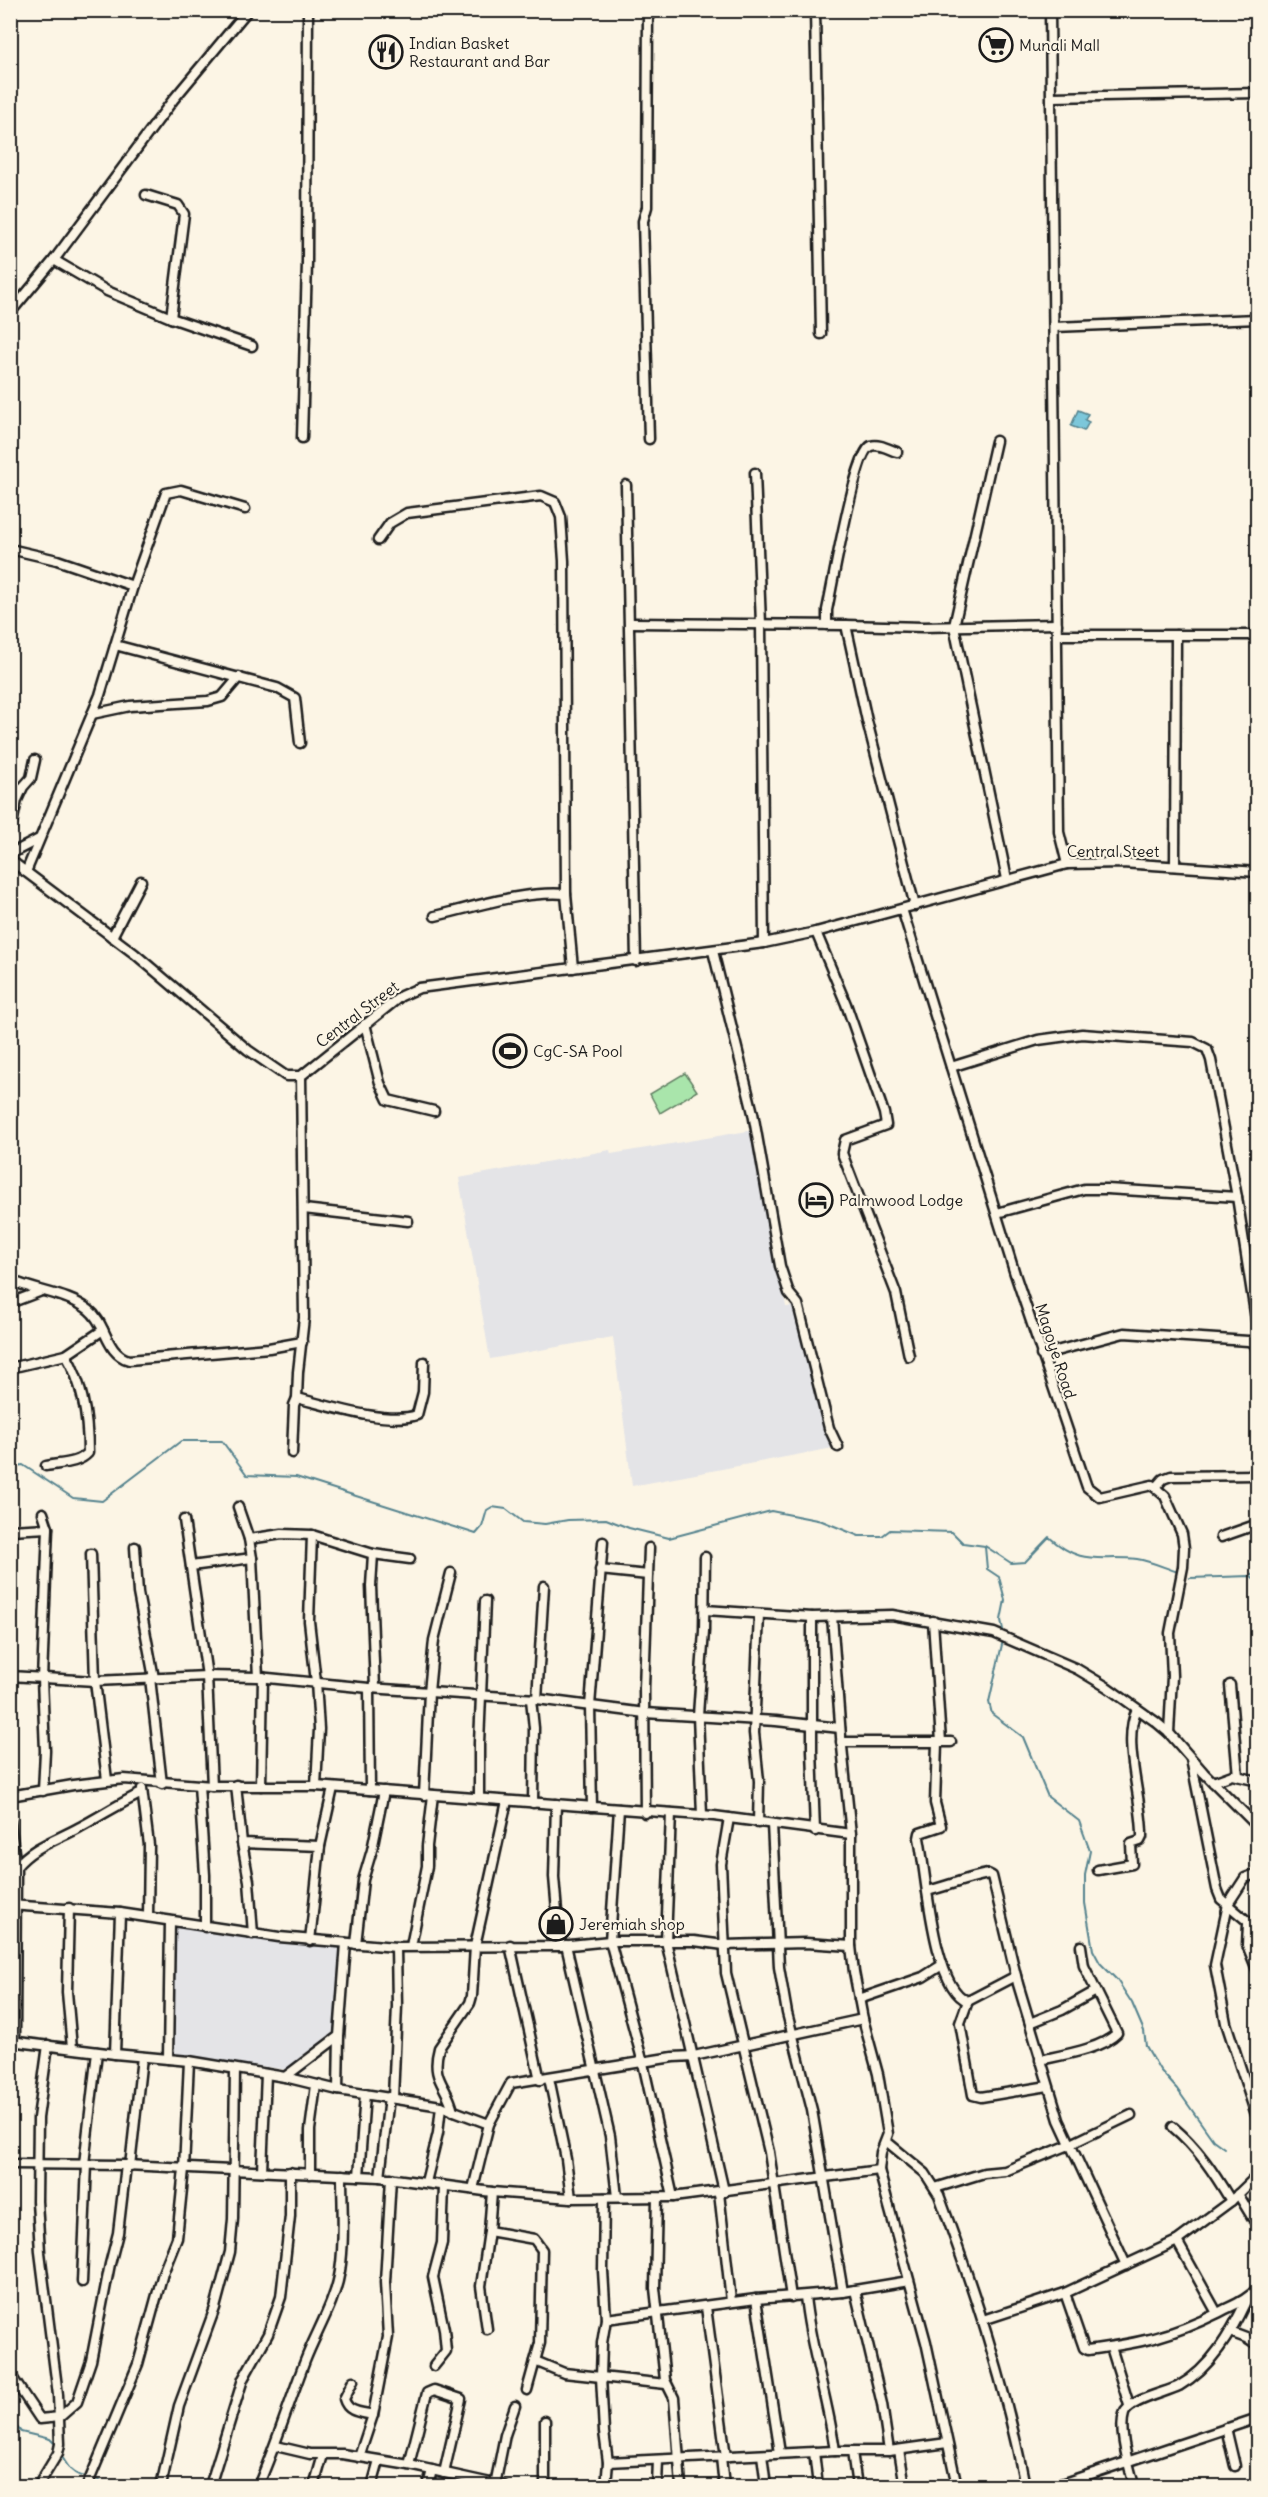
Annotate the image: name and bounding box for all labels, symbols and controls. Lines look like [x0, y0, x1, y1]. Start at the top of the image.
supermarket icon: Munali Mall [978, 27, 1014, 63]
place label: Indian Basket Restaurant and Bar [409, 33, 551, 71]
restaurant icon: Indian Basket Restaurant and Bar [368, 34, 404, 70]
place label: Munali Mall [1019, 35, 1100, 55]
street label: Central Steet [1067, 841, 1160, 861]
street label: Central Street [312, 976, 403, 1052]
sports icon: CgC-SA Pool [492, 1033, 528, 1069]
place label: CgC-SA Pool [533, 1041, 623, 1061]
hotel icon: Palmwood Lodge [798, 1182, 834, 1218]
place label: Palmwood Lodge [839, 1190, 963, 1210]
street label: Magoye Road [1031, 1301, 1081, 1401]
shop icon: Jeremiah shop [538, 1906, 574, 1942]
place label: Jeremiah shop [579, 1914, 685, 1934]

